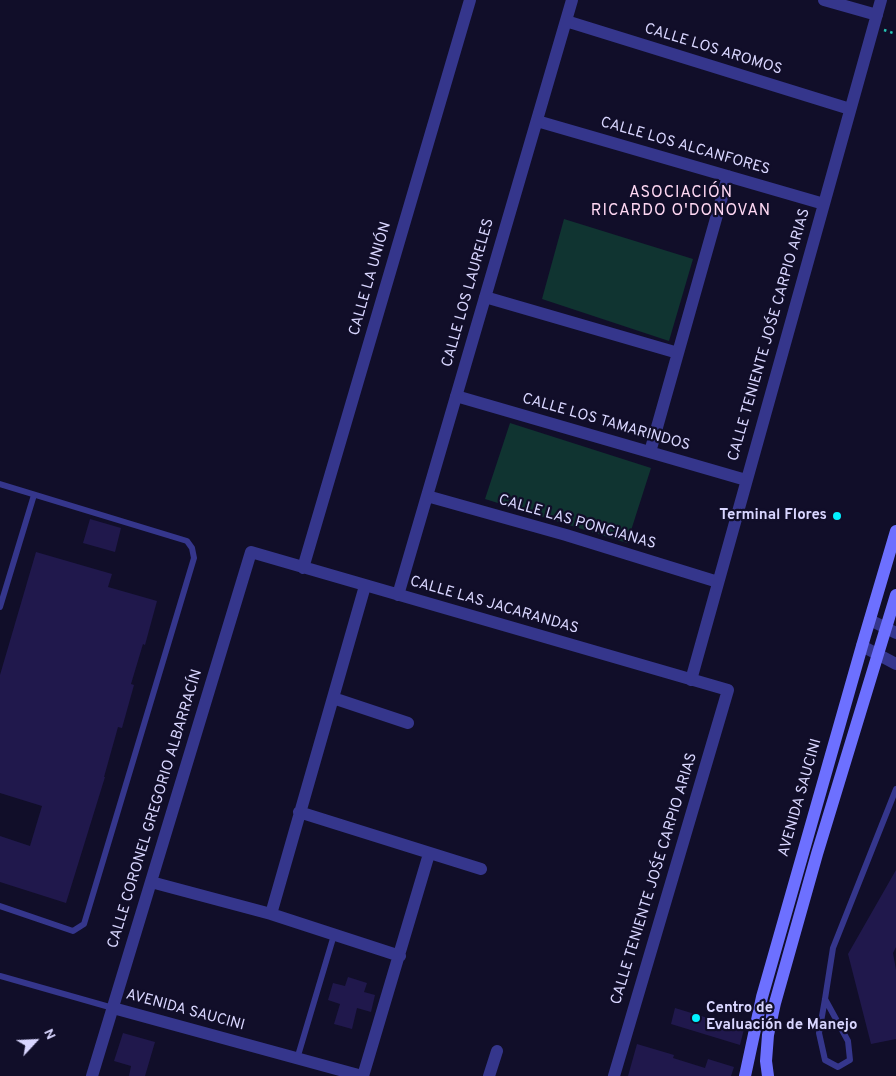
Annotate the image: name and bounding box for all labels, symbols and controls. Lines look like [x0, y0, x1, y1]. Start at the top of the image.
street label: CALLE LOS AROMOS [642, 20, 784, 80]
street label: CALLE LOS ALCANFORES [598, 114, 772, 180]
district label: ASOCIACIÓN RICARDO O'DONOVAN [589, 184, 773, 222]
street label: CALLE TENIENTE JOŚE CARPIO ARIAS [725, 206, 815, 464]
street label: CALLE LOS LAURELES [439, 216, 499, 370]
street label: CALLE LA UNIÓN [346, 220, 396, 338]
street label: CALLE LOS TAMARINDOS [520, 390, 692, 456]
street label: CALLE LAS PONCIANAS [496, 492, 658, 554]
place label: Terminal Flores [719, 507, 827, 525]
marker: Terminal Flores [831, 510, 843, 522]
street label: CALLE LAS JACARANDAS [408, 573, 580, 639]
street label: CALLE CORONEL GREGORIO ALBARRACÍN [105, 667, 207, 951]
street label: AVENIDA SAUCINI [776, 737, 826, 859]
street label: CALLE TENIENTE JOŚE CARPIO ARIAS [608, 751, 702, 1007]
street label: AVENIDA SAUCINI [124, 986, 246, 1036]
place label: Centro de Evaluación de Manejo [706, 1000, 858, 1035]
marker: Centro de Evaluación de Manejo [690, 1012, 702, 1024]
north arrow [10, 1016, 60, 1066]
text: N [39, 1026, 59, 1043]

